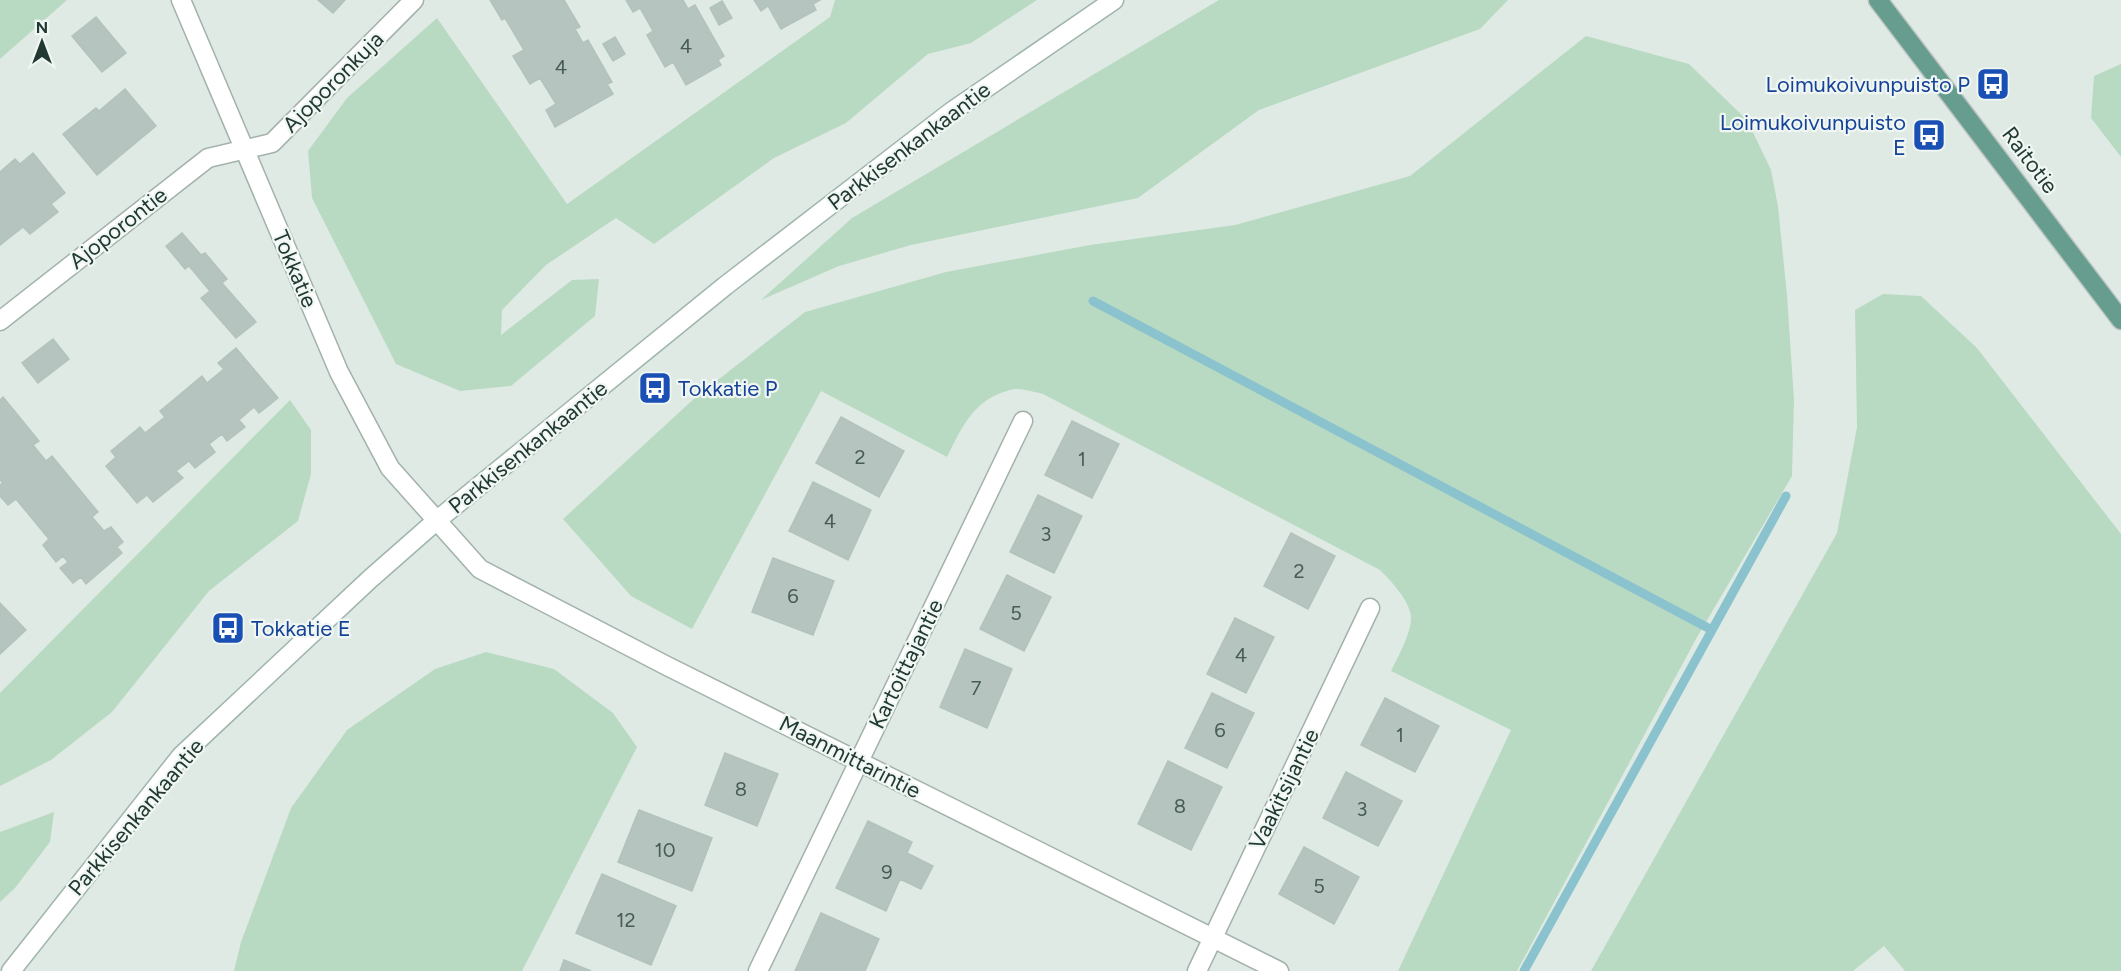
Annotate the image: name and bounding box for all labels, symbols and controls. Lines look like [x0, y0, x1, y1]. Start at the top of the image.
north arrow [12, 12, 72, 72]
text: N [36, 18, 48, 37]
street label: Ajoporonkuja [277, 26, 389, 138]
house number: 4 [680, 34, 692, 58]
house number: 4 [555, 55, 567, 79]
bus stop icon: Loimukoivunpuisto P [1975, 66, 2011, 102]
place label: Loimukoivunpuisto P [1766, 71, 1970, 98]
street label: Parkkisenkankaantie [822, 76, 996, 216]
place label: Loimukoivunpuisto E [1720, 109, 1906, 161]
bus stop icon: Loimukoivunpuisto E [1911, 117, 1947, 153]
street label: Raitotie [1996, 121, 2064, 199]
street label: Ajoporontie [63, 181, 173, 275]
street label: Tokkatie [267, 226, 323, 312]
bus stop icon: Tokkatie P [637, 370, 673, 406]
street label: Parkkisenkankaantie [443, 375, 613, 519]
place label: Tokkatie P [678, 375, 778, 402]
house number: 2 [854, 445, 866, 469]
house number: 1 [1078, 447, 1086, 471]
house number: 4 [824, 509, 836, 533]
house number: 3 [1041, 522, 1051, 546]
house number: 2 [1293, 559, 1305, 583]
house number: 6 [787, 584, 799, 608]
street label: Kartoittajantie [863, 595, 949, 733]
house number: 5 [1010, 601, 1022, 625]
bus stop icon: Tokkatie E [210, 610, 246, 646]
place label: Tokkatie E [251, 615, 351, 642]
house number: 4 [1235, 643, 1247, 667]
house number: 7 [971, 676, 982, 700]
street label: Maanmittarintie [775, 710, 925, 804]
house number: 6 [1214, 718, 1226, 742]
house number: 1 [1396, 723, 1404, 747]
street label: Vaakitsijantie [1243, 724, 1325, 854]
street label: Parkkisenkankaantie [62, 733, 210, 901]
house number: 8 [735, 777, 747, 801]
house number: 8 [1174, 794, 1186, 818]
house number: 3 [1357, 797, 1367, 821]
house number: 10 [654, 838, 676, 862]
house number: 9 [881, 860, 893, 884]
house number: 5 [1313, 874, 1325, 898]
house number: 12 [616, 908, 636, 932]

